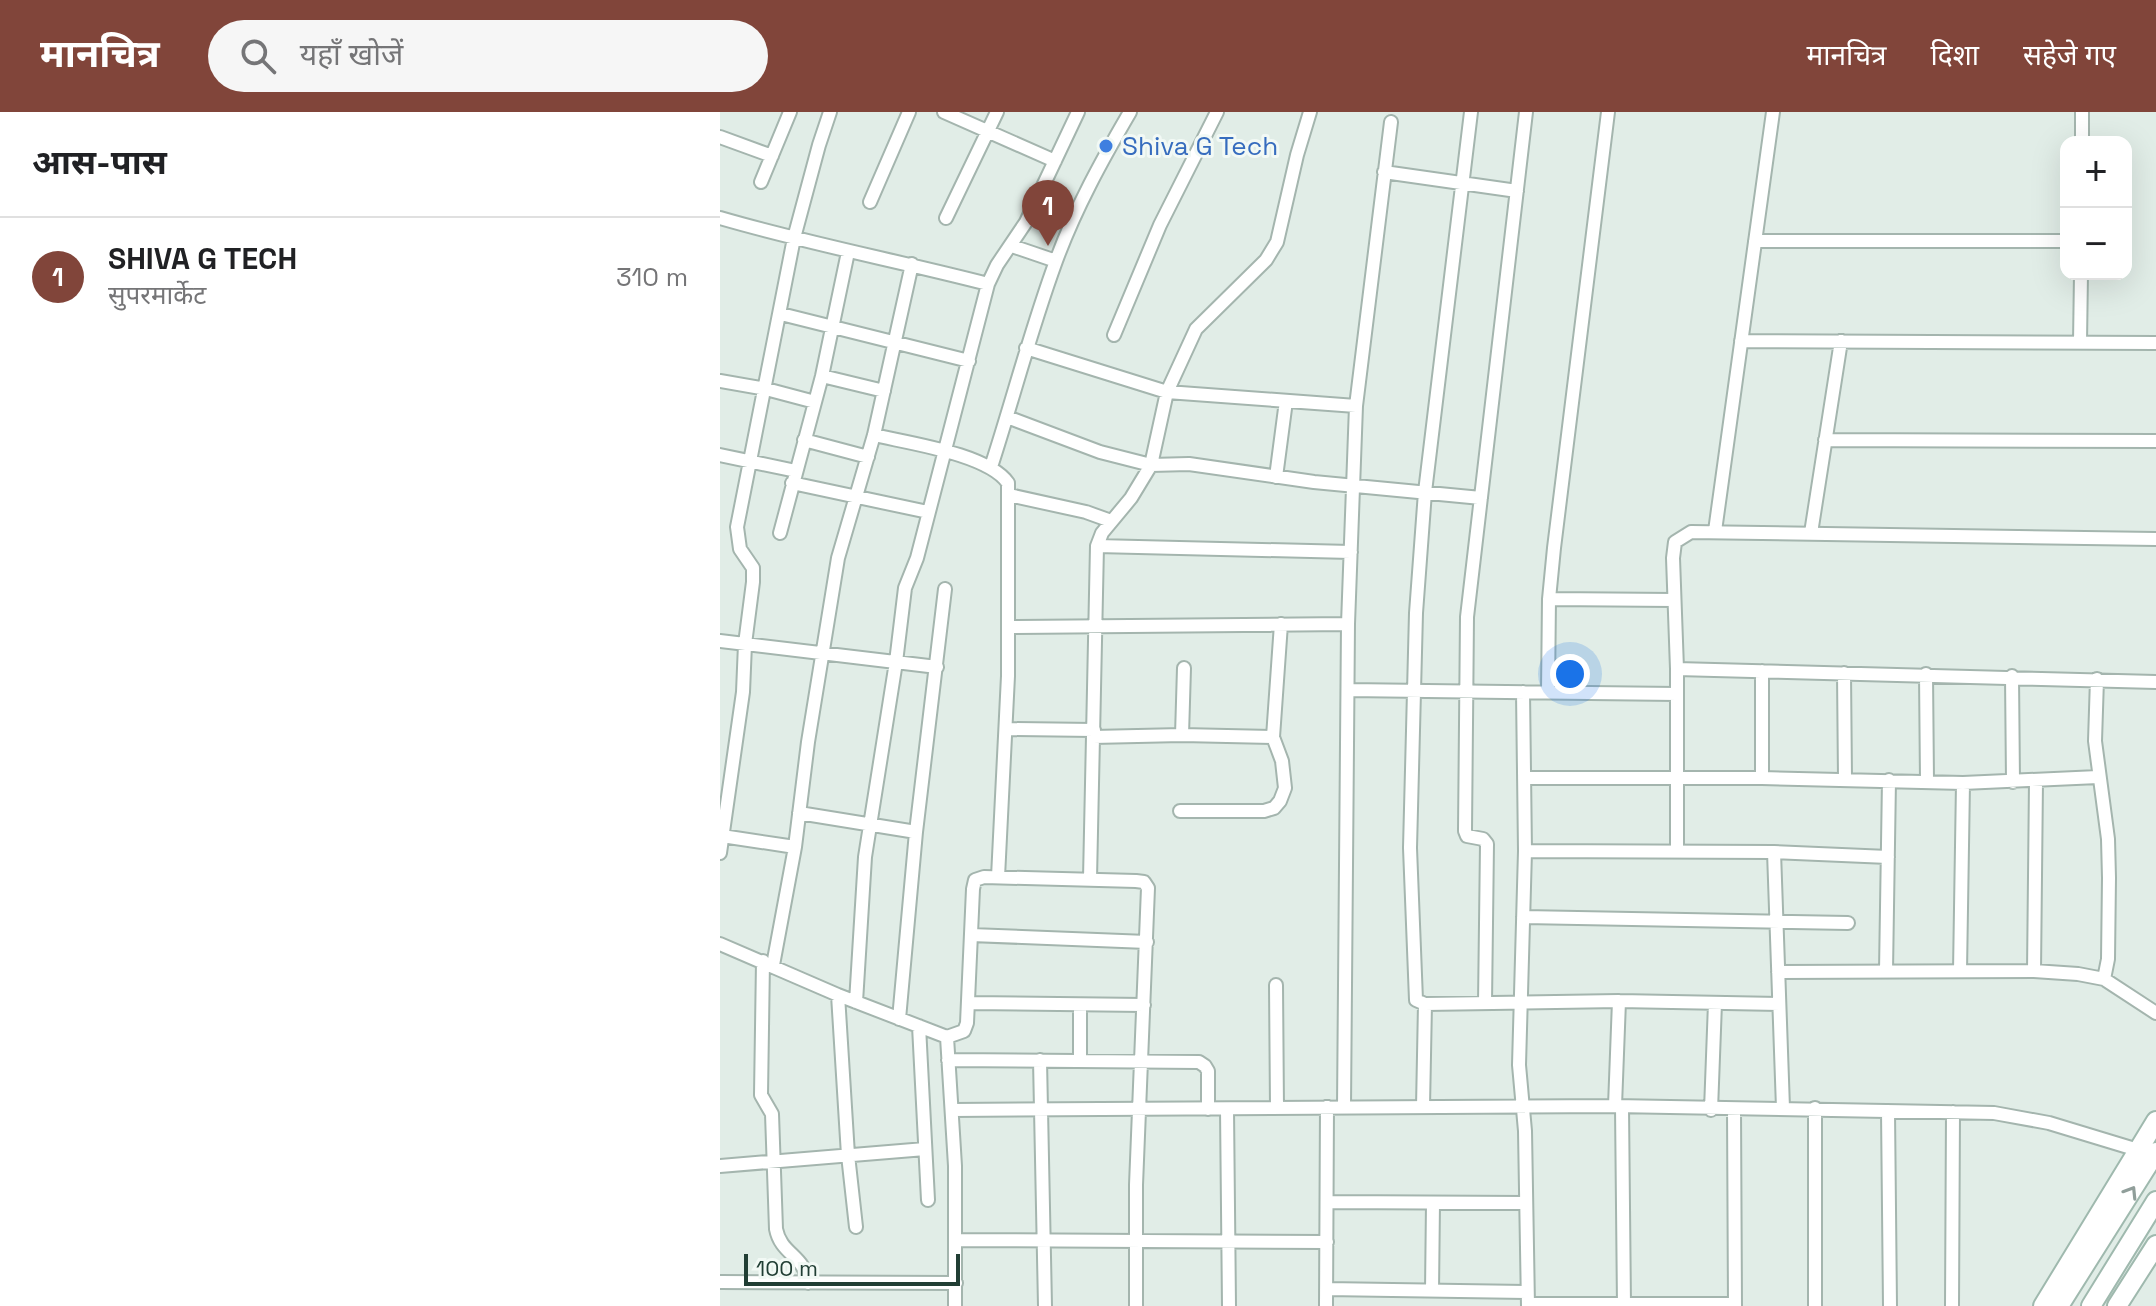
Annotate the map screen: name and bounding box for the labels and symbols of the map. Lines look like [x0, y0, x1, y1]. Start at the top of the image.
place label: Shiva G Tech [1122, 129, 1278, 163]
marker: Shiva G Tech [1097, 137, 1115, 155]
pin: 1 [1022, 180, 1074, 246]
your location [1550, 654, 1590, 694]
one-way arrow [2121, 1187, 2136, 1201]
scale bar [744, 1250, 960, 1286]

